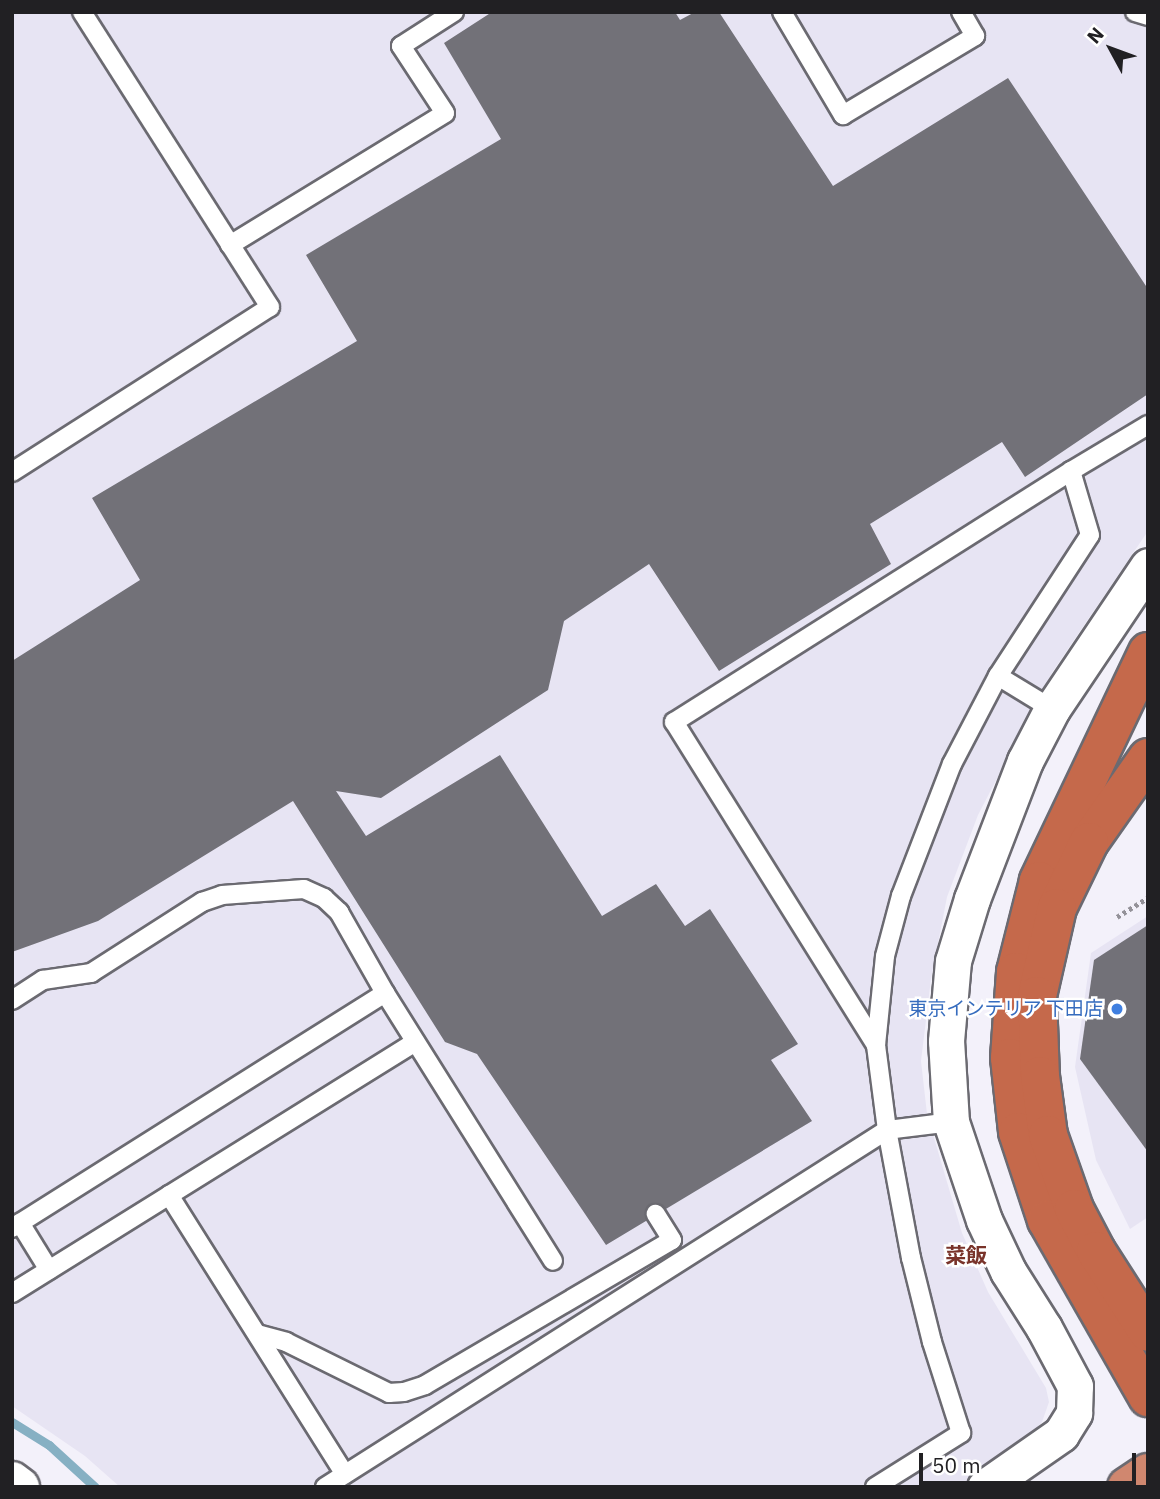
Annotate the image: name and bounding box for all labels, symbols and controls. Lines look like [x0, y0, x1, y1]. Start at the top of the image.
north arrow [1076, 14, 1146, 84]
text: N [1082, 22, 1109, 48]
place label: 東京インテリア 下田店 [909, 998, 1103, 1020]
marker: 東京インテリア 下田店 [1109, 1001, 1125, 1017]
district label: 菜飯 [945, 1242, 987, 1268]
scale bar [922, 1440, 1139, 1484]
text: 50 m [932, 1451, 981, 1479]

